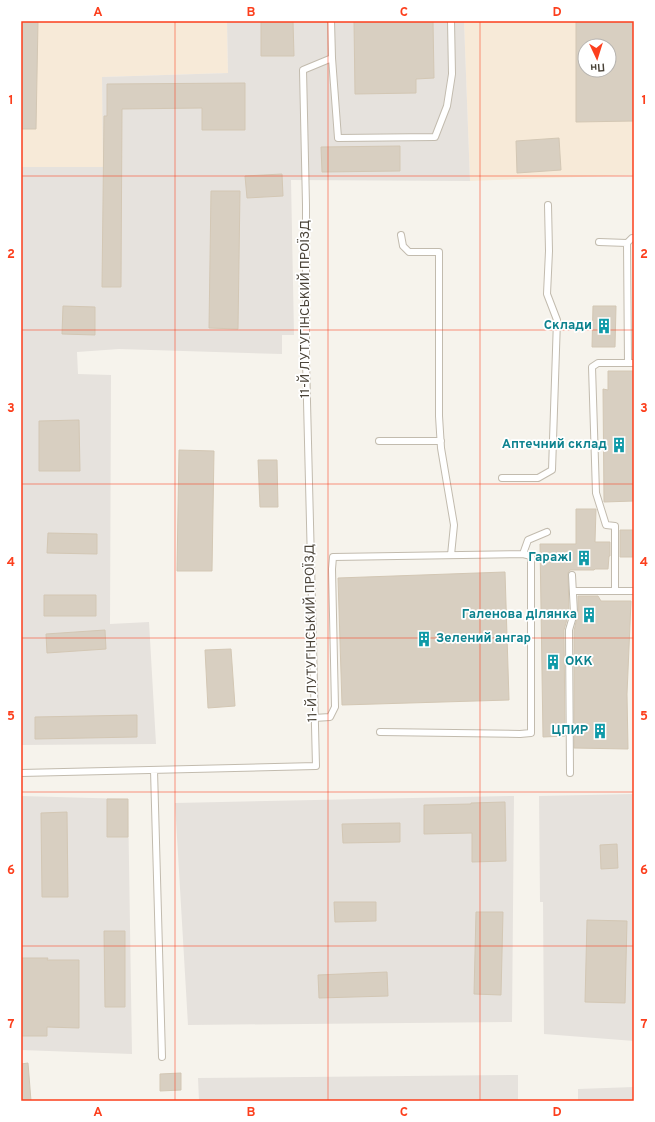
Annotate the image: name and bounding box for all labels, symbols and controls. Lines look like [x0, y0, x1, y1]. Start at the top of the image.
text: A [93, 5, 103, 21]
text: B [247, 5, 256, 21]
text: C [400, 5, 408, 21]
text: D [552, 5, 562, 21]
north arrow [577, 38, 617, 78]
text: Пн [590, 59, 606, 74]
text: 1 [8, 93, 14, 109]
text: 1 [641, 93, 647, 109]
street label: 11-Й ЛУТУГІНСЬКИЙ ПРОЇЗД [296, 220, 314, 398]
text: 2 [7, 247, 15, 263]
text: 2 [640, 247, 648, 263]
building icon: Склади [595, 317, 613, 335]
place label: Склади [544, 318, 592, 334]
text: 3 [7, 401, 15, 417]
text: 3 [640, 401, 648, 417]
building icon: Аптечний склад [610, 436, 628, 454]
place label: Аптечний склад [502, 437, 607, 453]
street label: 11-Й ЛУТУГІНСЬКИЙ ПРОЇЗД [300, 544, 322, 722]
building icon: Гаражі [575, 549, 593, 567]
place label: Гаражі [528, 550, 572, 566]
text: 4 [7, 555, 15, 571]
text: 4 [640, 555, 648, 571]
building icon: Галенова ділянка [580, 606, 598, 624]
place label: Галенова ділянка [462, 607, 577, 623]
building icon: Зелений ангар [415, 630, 433, 648]
place label: Зелений ангар [436, 631, 531, 647]
building icon: ОКК [544, 653, 562, 671]
place label: ОКК [565, 654, 593, 670]
text: 5 [7, 709, 15, 725]
text: 5 [640, 709, 648, 725]
building icon: ЦПИР [591, 722, 609, 740]
place label: ЦПИР [551, 723, 589, 739]
text: 6 [7, 863, 15, 879]
text: 6 [640, 863, 648, 879]
text: 7 [8, 1017, 15, 1033]
text: 7 [641, 1017, 648, 1033]
text: A [93, 1105, 103, 1121]
text: B [247, 1105, 256, 1121]
text: C [400, 1105, 408, 1121]
text: D [552, 1105, 562, 1121]

